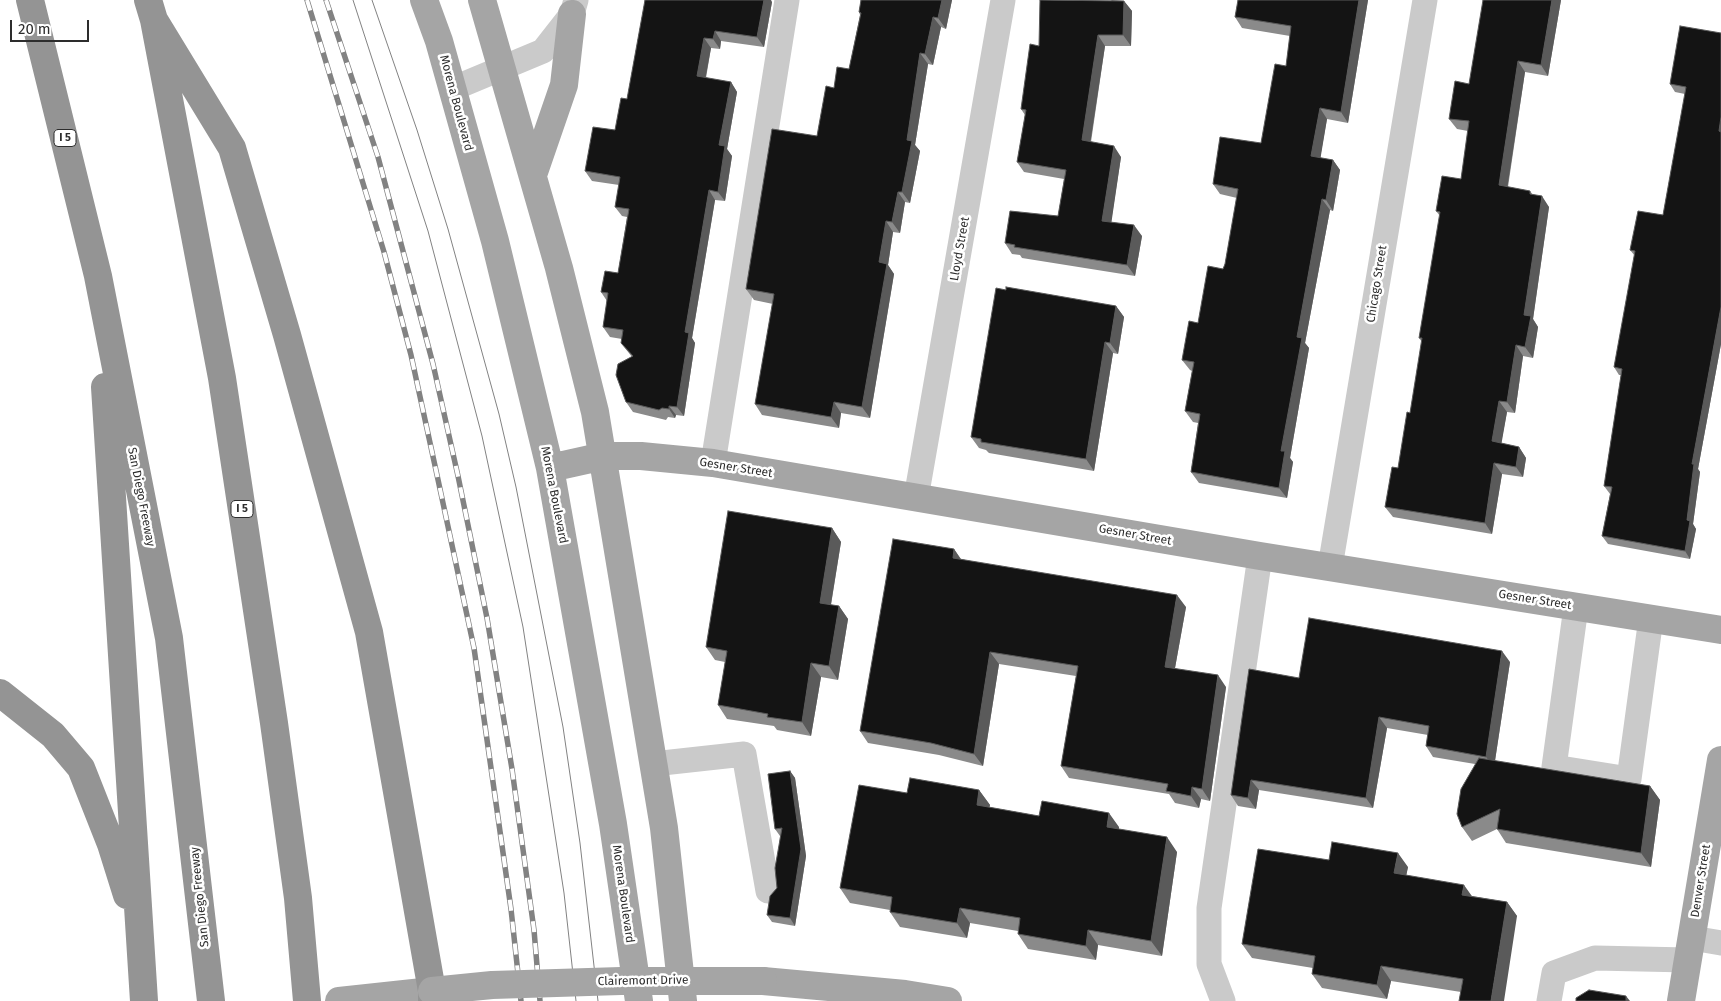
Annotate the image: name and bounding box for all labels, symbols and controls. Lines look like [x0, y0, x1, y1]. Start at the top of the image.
scale bar [12, 10, 91, 42]
text: 20 m [18, 20, 51, 38]
street label: Morena Boulevard [436, 53, 476, 153]
road number: I 5 [54, 130, 76, 146]
street label: Lloyd Street [947, 216, 973, 282]
street label: Chicago Street [1364, 244, 1390, 324]
street label: Morena Boulevard [538, 445, 570, 545]
street label: San Diego Freeway [124, 446, 158, 548]
street label: Gesner Street [698, 455, 774, 481]
road number: I 5 [231, 500, 253, 518]
street label: Gesner Street [1097, 522, 1173, 548]
street label: Gesner Street [1497, 587, 1573, 613]
street label: Denver Street [1688, 843, 1714, 919]
street label: Morena Boulevard [609, 844, 637, 944]
street label: San Diego Freeway [188, 846, 212, 948]
street label: Clairemont Drive [598, 973, 688, 989]

